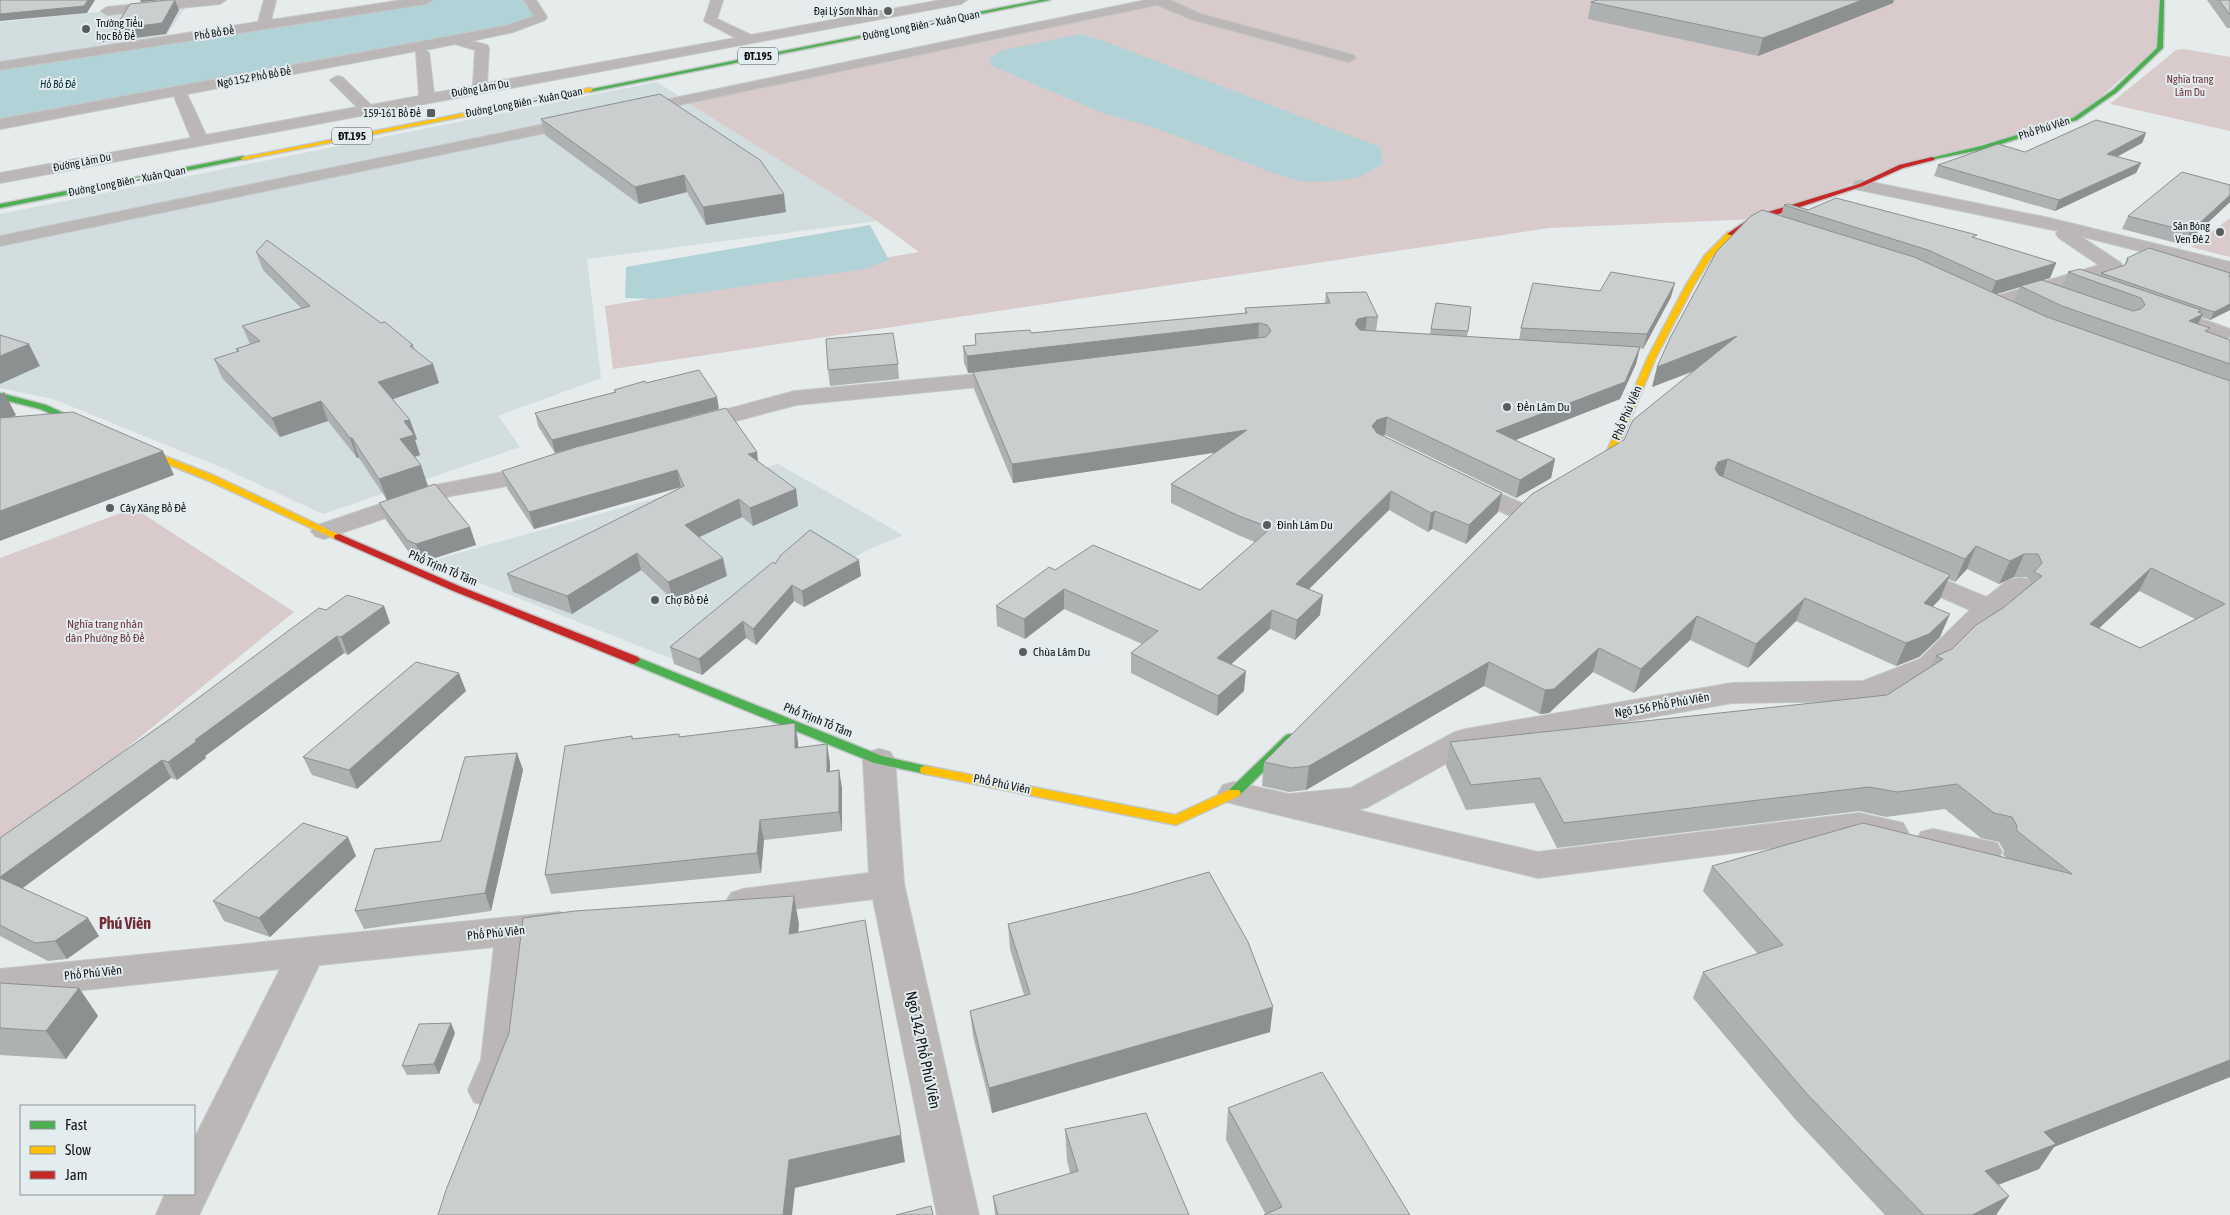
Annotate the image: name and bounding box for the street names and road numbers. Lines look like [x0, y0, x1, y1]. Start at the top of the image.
street label: Đường Long Biên – Xuân Quan [861, 8, 981, 42]
street label: Phố Bồ Đề [193, 24, 235, 42]
road number: ĐT.195 [738, 48, 778, 64]
street label: Ngõ 152 Phố Bồ Đề [216, 65, 292, 89]
street label: Đường Lâm Du [450, 77, 510, 99]
street label: Đường Long Biên – Xuân Quan [464, 85, 584, 119]
street label: Phố Phú Viên [2017, 114, 2071, 142]
road number: ĐT.195 [332, 128, 372, 144]
street label: Đường Lâm Du [52, 151, 112, 173]
street label: Đường Long Biên – Xuân Quan [67, 164, 187, 198]
street label: Phố Phú Viên [1609, 384, 1645, 442]
street label: Phố Trịnh Tố Tâm [406, 547, 480, 589]
street label: Ngõ 156 Phố Phú Viên [1614, 690, 1710, 720]
street label: Phố Trịnh Tố Tâm [781, 700, 855, 740]
street label: Phố Phú Viên [972, 771, 1032, 797]
street label: Phố Phú Viên [466, 923, 526, 943]
street label: Phố Phú Viên [63, 963, 123, 983]
street label: Ngõ 142 Phố Phú Viên [903, 990, 944, 1110]

